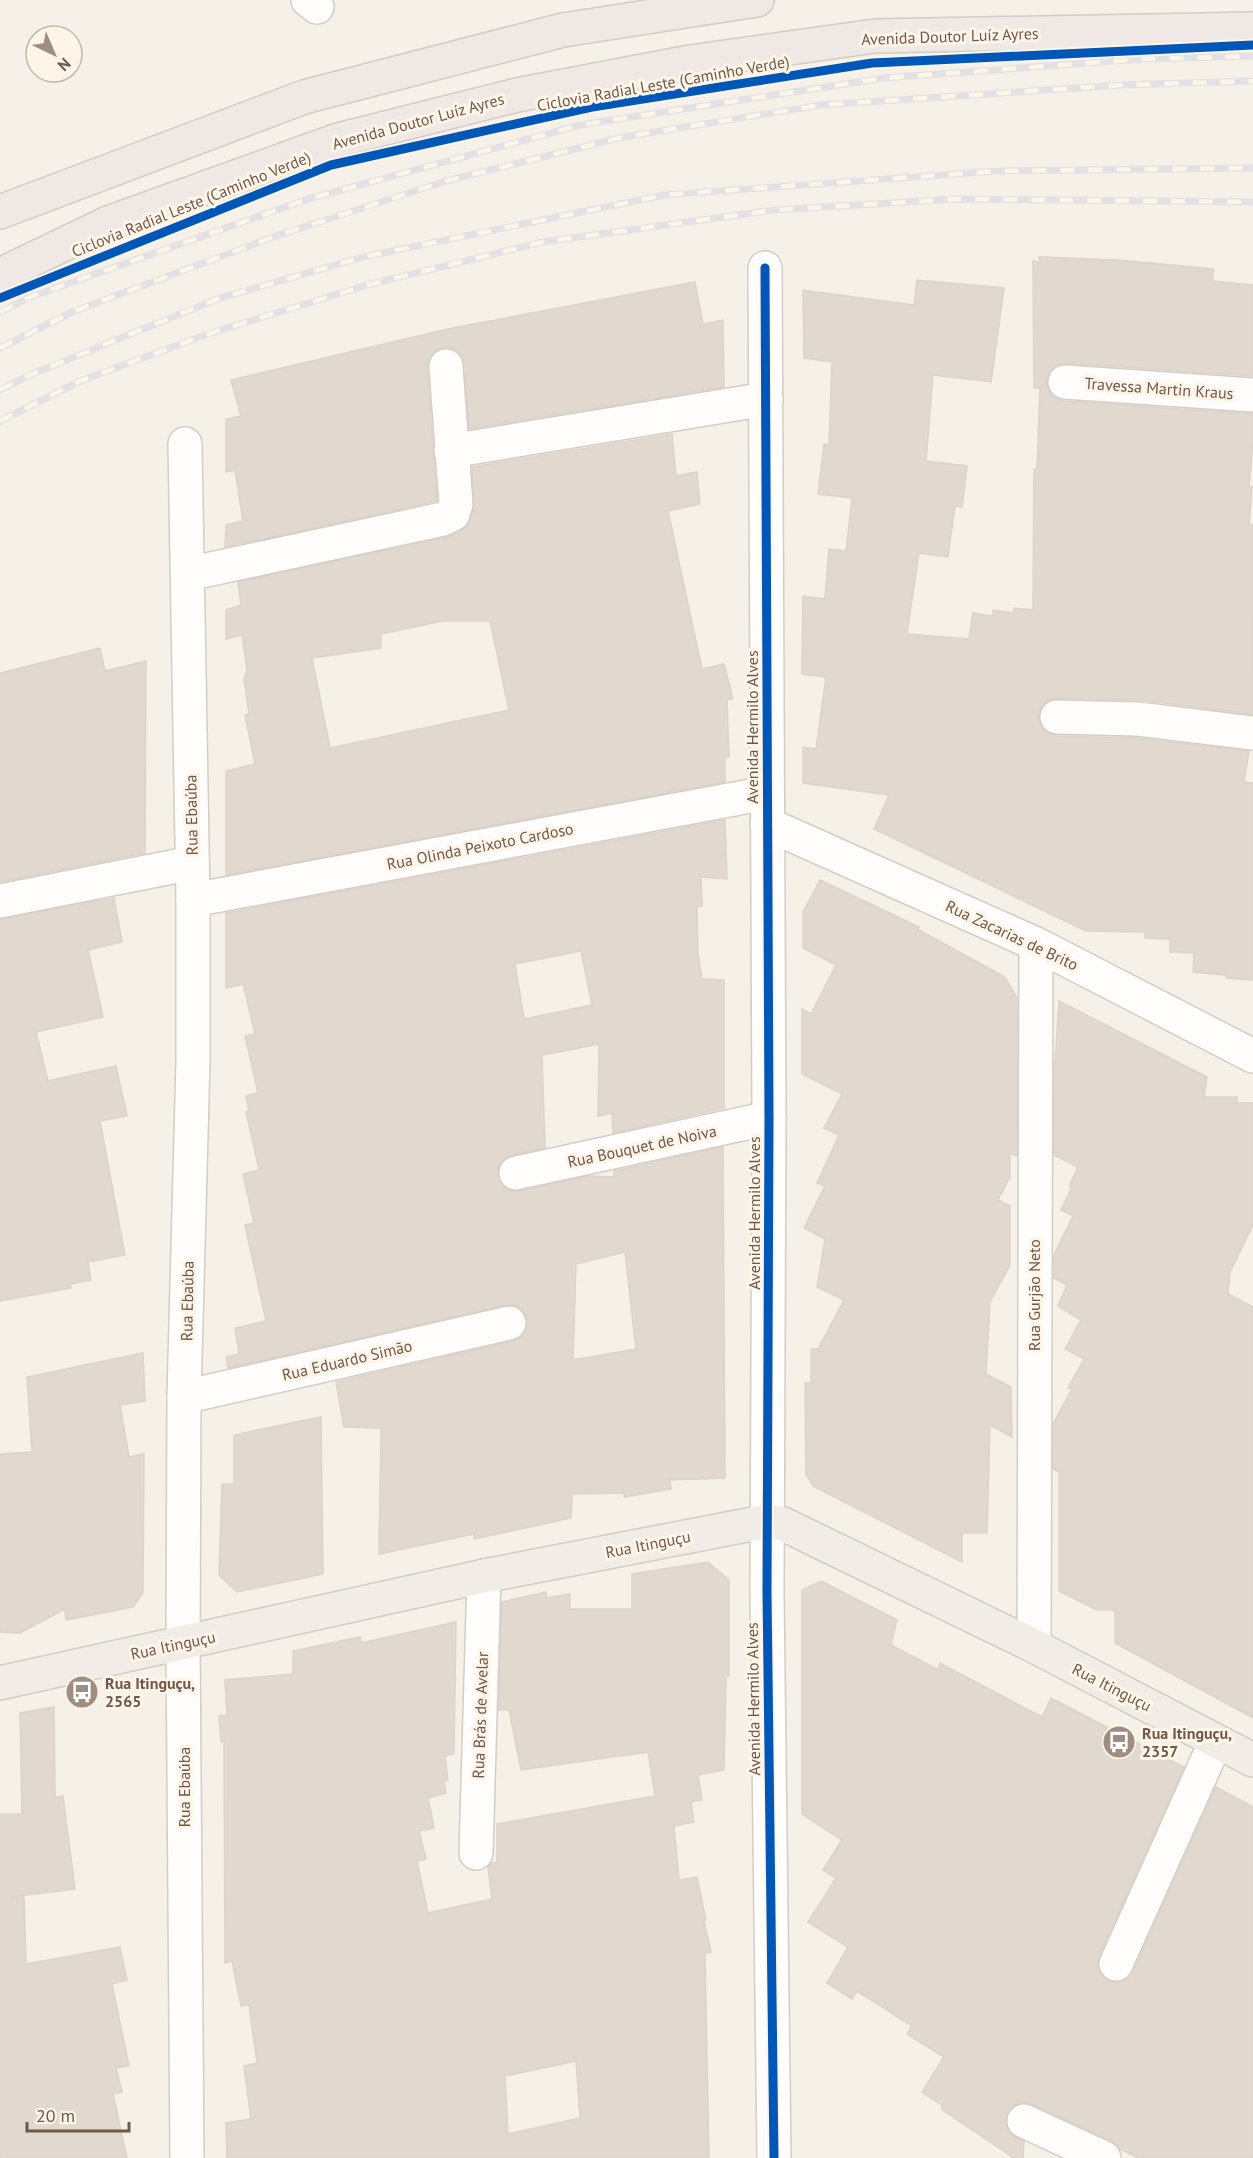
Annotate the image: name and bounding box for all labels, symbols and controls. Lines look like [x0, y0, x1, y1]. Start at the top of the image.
street label: Avenida Doutor Luíz Ayres [861, 23, 1039, 49]
north arrow [24, 24, 84, 84]
street label: Ciclovia Radial Leste (Caminho Verde) [535, 51, 791, 115]
text: N [54, 54, 75, 76]
street label: Avenida Doutor Luíz Ayres [330, 88, 507, 154]
street label: Ciclovia Radial Leste (Caminho Verde) [68, 147, 314, 261]
street label: Travessa Martin Kraus [1084, 373, 1234, 403]
street label: Avenida Hermilo Alves [742, 650, 762, 804]
street label: Rua Ebaúba [180, 775, 202, 855]
street label: Rua Olinda Peixoto Cardoso [385, 818, 575, 874]
street label: Rua Zacarias de Brito [943, 896, 1081, 974]
street label: Rua Bouquet de Noiva [566, 1120, 718, 1172]
street label: Avenida Hermilo Alves [744, 1136, 764, 1290]
street label: Rua Gurjão Neto [1024, 1239, 1044, 1351]
street label: Rua Ebaúba [176, 1261, 198, 1341]
street label: Rua Eduardo Simão [280, 1335, 414, 1385]
street label: Rua Itinguçu [604, 1526, 692, 1562]
street label: Avenida Hermilo Alves [742, 1622, 764, 1776]
street label: Rua Itinguçu [129, 1626, 217, 1664]
street label: Rua Brás de Avelar [468, 1651, 492, 1779]
street label: Rua Itinguçu [1069, 1658, 1155, 1716]
place label: Rua Itinguçu, 2565 [105, 1673, 195, 1711]
bus stop icon: Rua Itinguçu, 2565 [64, 1674, 100, 1710]
place label: Rua Itinguçu, 2357 [1142, 1723, 1232, 1761]
bus stop icon: Rua Itinguçu, 2357 [1101, 1724, 1137, 1760]
street label: Rua Ebaúba [174, 1747, 194, 1827]
scale bar [27, 2095, 129, 2133]
text: 20 m [36, 2104, 75, 2127]

